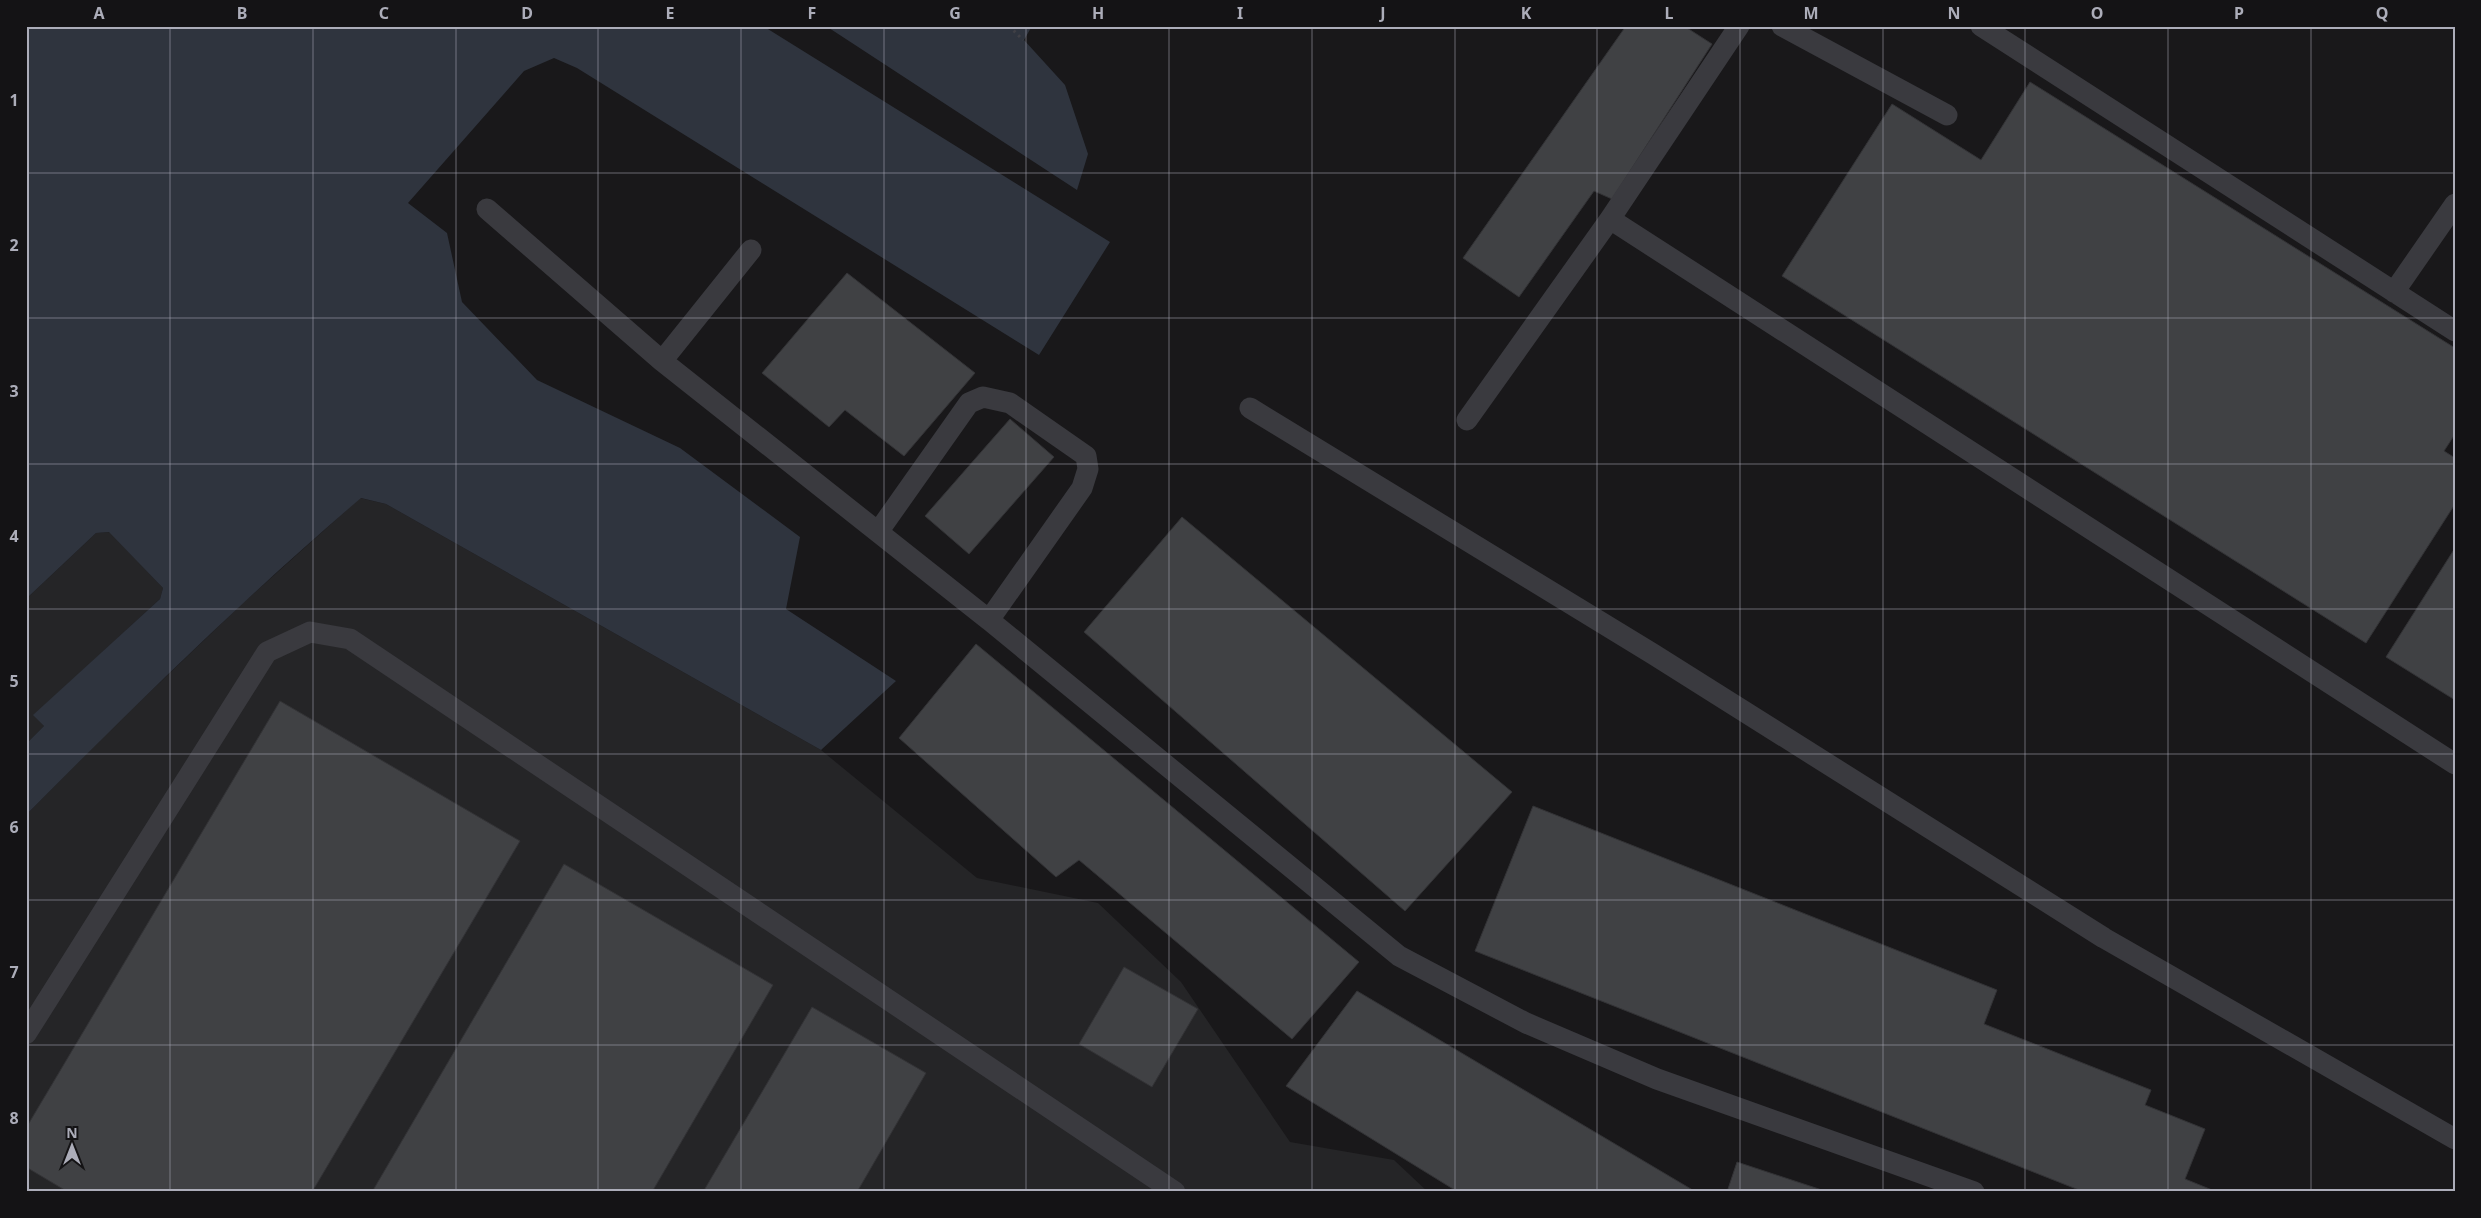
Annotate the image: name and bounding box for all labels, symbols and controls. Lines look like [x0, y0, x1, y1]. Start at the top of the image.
text: A [93, 2, 105, 24]
text: B [237, 2, 247, 24]
text: C [379, 2, 389, 24]
text: D [521, 2, 533, 24]
text: E [666, 2, 675, 24]
text: F [808, 2, 816, 24]
text: G [949, 2, 961, 24]
text: H [1092, 2, 1104, 24]
text: I [1237, 2, 1243, 24]
text: J [1378, 2, 1386, 24]
text: K [1521, 2, 1532, 24]
text: L [1665, 2, 1674, 24]
text: M [1803, 2, 1819, 24]
text: N [1947, 2, 1961, 24]
text: O [2091, 2, 2103, 24]
text: P [2234, 2, 2244, 24]
text: Q [2376, 2, 2388, 24]
text: 1 [9, 89, 19, 111]
text: 2 [9, 234, 19, 256]
text: 3 [9, 380, 19, 402]
text: 4 [9, 525, 19, 547]
text: 5 [9, 670, 19, 692]
text: 6 [9, 816, 19, 838]
text: 7 [9, 961, 19, 983]
text: 8 [9, 1107, 19, 1129]
north arrow [48, 1120, 98, 1170]
text: N [66, 1123, 78, 1142]

